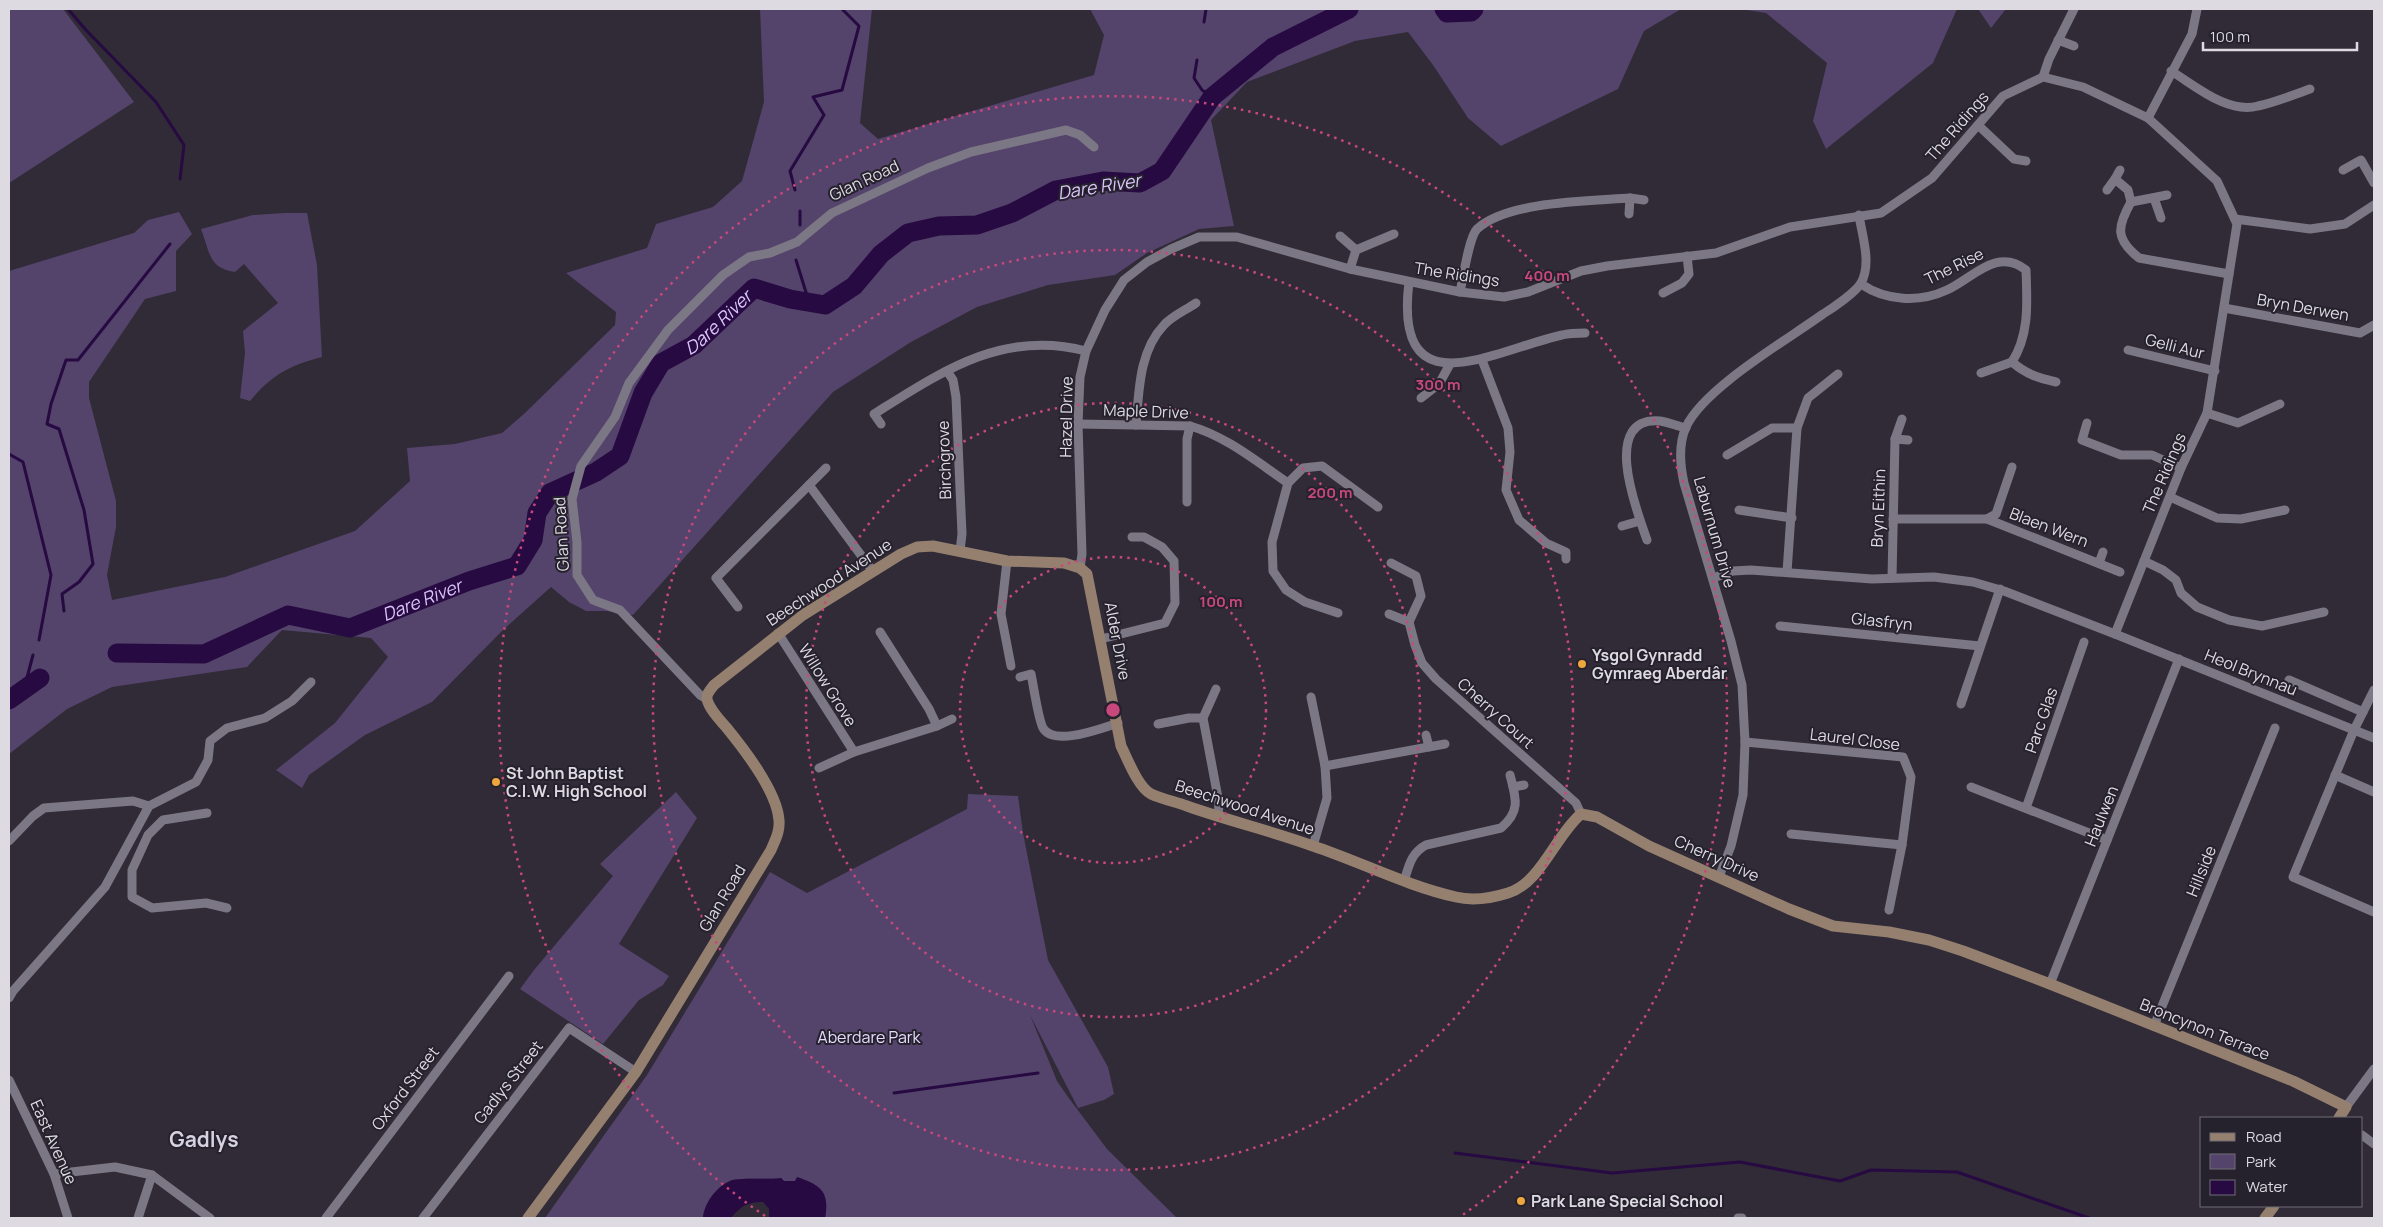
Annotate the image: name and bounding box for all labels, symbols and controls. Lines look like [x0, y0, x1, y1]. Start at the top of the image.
scale bar [2203, 20, 2357, 52]
text: 100 m [2210, 26, 2250, 47]
street label: The Ridings [1920, 86, 1994, 166]
street label: Glan Road [826, 154, 902, 206]
water label: Dare River [1056, 167, 1145, 204]
street label: The Rise [1921, 242, 1987, 290]
street label: The Ridings [1413, 256, 1501, 292]
text: 400 m [1524, 265, 1570, 286]
water label: Dare River [680, 283, 758, 360]
street label: Bryn Derwen [2255, 288, 2351, 326]
street label: Gelli Aur [2143, 328, 2207, 364]
text: 300 m [1416, 374, 1460, 395]
street label: Hazel Drive [1054, 376, 1078, 458]
street label: Maple Drive [1103, 399, 1189, 423]
street label: Birchgrove [932, 420, 956, 500]
street label: The Ridings [2137, 429, 2191, 517]
street label: Bryn Eithin [1866, 468, 1890, 548]
street label: Laburnum Drive [1689, 474, 1741, 590]
text: 200 m [1307, 482, 1353, 503]
street label: Glan Road [548, 496, 574, 572]
street label: Blaen Wern [2006, 502, 2092, 552]
street label: Beechwood Avenue [762, 533, 896, 631]
water label: Dare River [378, 572, 467, 626]
text: 100 m [1200, 591, 1242, 612]
street label: Alder Drive [1100, 600, 1136, 682]
street label: Glasfryn [1850, 607, 1914, 635]
street label: Willow Grove [794, 639, 862, 731]
street label: Heol Brynnau [2201, 643, 2301, 701]
place label: Ysgol Gynradd Gymraeg Aberdâr [1592, 644, 1727, 684]
marker: Ysgol Gynradd Gymraeg Aberdâr [1576, 658, 1588, 670]
street label: Cherry Court [1453, 673, 1539, 753]
street label: Parc Glas [2020, 684, 2062, 756]
centre of rings [1104, 701, 1122, 719]
street label: Laurel Close [1809, 723, 1901, 755]
place label: St John Baptist C.I.W. High School [506, 762, 647, 802]
street label: Beechwood Avenue [1173, 774, 1317, 840]
marker: St John Baptist C.I.W. High School [490, 776, 502, 788]
street label: Haulwen [2079, 782, 2123, 850]
street label: Cherry Drive [1671, 829, 1763, 887]
street label: Hillside [2181, 842, 2221, 900]
street label: Glan Road [693, 860, 751, 936]
street label: Broncynon Terrace [2137, 993, 2273, 1065]
park label: Aberdare Park [818, 1026, 922, 1048]
street label: Gadlys Street [468, 1036, 548, 1128]
street label: Oxford Street [366, 1042, 444, 1134]
street label: East Avenue [25, 1096, 83, 1188]
legend [2200, 1117, 2363, 1207]
district label: Gadlys [169, 1125, 239, 1153]
text: Road [2246, 1126, 2282, 1147]
text: Park [2246, 1151, 2276, 1172]
text: Water [2246, 1176, 2288, 1197]
place label: Park Lane Special School [1531, 1190, 1723, 1212]
marker: Park Lane Special School [1515, 1195, 1527, 1207]

